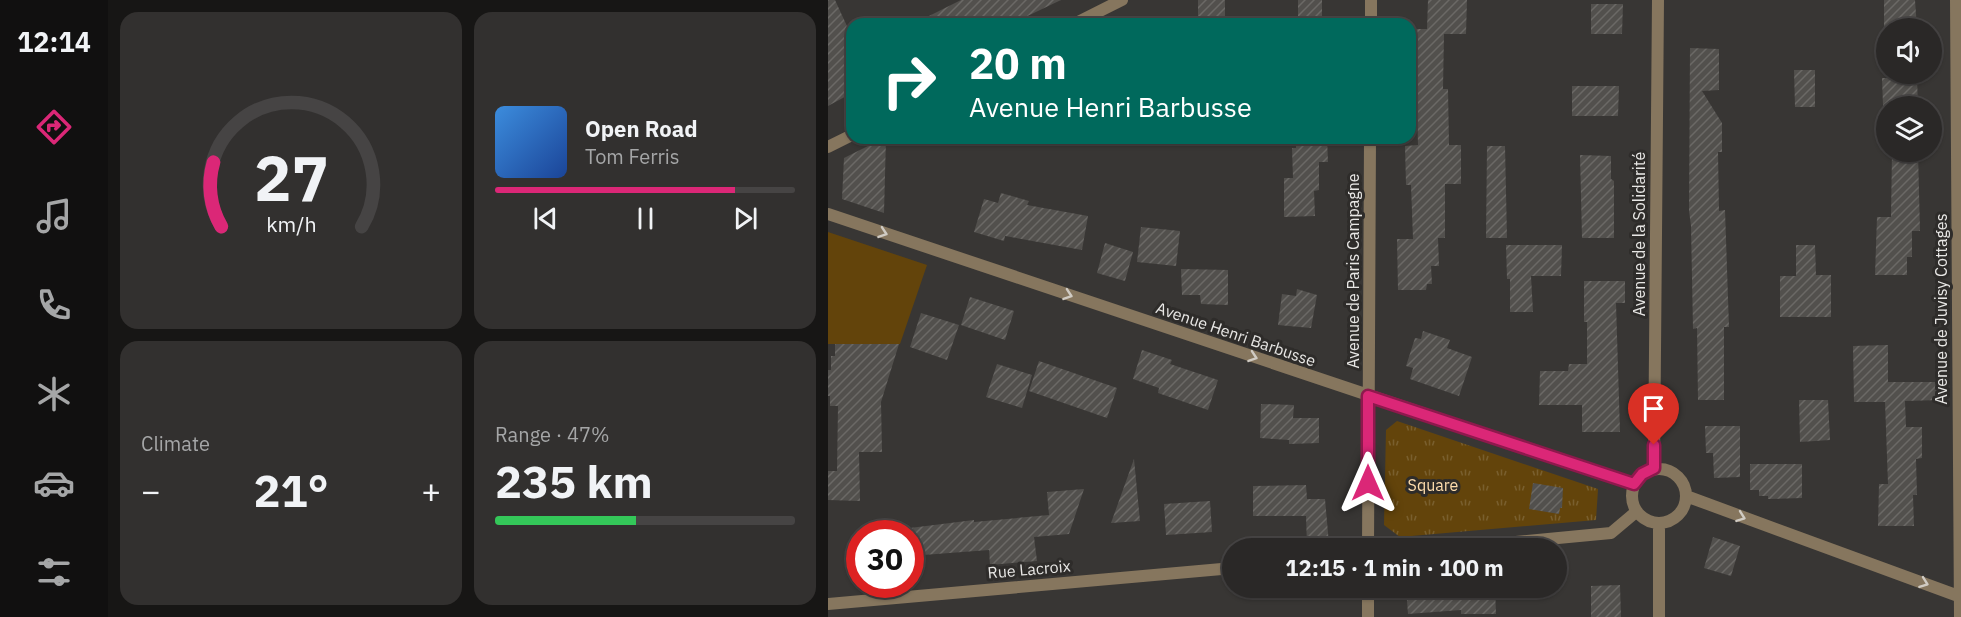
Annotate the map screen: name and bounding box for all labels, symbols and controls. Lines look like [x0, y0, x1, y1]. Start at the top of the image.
map controls [1876, 18, 1942, 162]
button: sound [1876, 18, 1942, 84]
text: 12:14 [17, 24, 91, 59]
text: 20 m [969, 36, 1067, 91]
icon: right [870, 42, 948, 120]
text: Avenue Henri Barbusse [969, 89, 1252, 124]
button: layers [1876, 96, 1942, 162]
icon: directions [33, 106, 75, 148]
text: Open Road [585, 114, 698, 143]
text: 27 [254, 138, 328, 219]
text: Tom Ferris [585, 143, 680, 170]
street label: Avenue de la Solidarité [1629, 152, 1649, 316]
street label: Avenue de Paris Campagne [1343, 173, 1363, 369]
icon: music [33, 195, 75, 237]
icon: previous [529, 202, 562, 235]
icon: pause [629, 202, 662, 235]
icon: next [729, 202, 762, 235]
text: km/h [266, 211, 316, 239]
street label: Avenue de Juvisy Cottages [1931, 214, 1951, 404]
one-way arrow [878, 225, 888, 238]
icon: phone [33, 284, 75, 326]
one-way arrow [1062, 288, 1073, 300]
street label: Avenue Henri Barbusse [1154, 297, 1319, 371]
one-way arrow [1247, 350, 1258, 362]
icon: climate [33, 373, 75, 415]
pin [1628, 383, 1679, 445]
icon: arrive [1637, 392, 1670, 425]
text: Range · 47% [495, 421, 610, 448]
text: Climate [141, 430, 210, 457]
position arrow [1336, 451, 1400, 515]
text: 235 km [495, 452, 653, 510]
text: 21° [253, 461, 329, 519]
icon: car [33, 462, 75, 504]
text: − [141, 469, 161, 512]
text: + [421, 469, 441, 512]
park label: Square [1408, 475, 1459, 495]
one-way arrow [1735, 509, 1746, 522]
speed limit sign: 30 [846, 520, 924, 598]
icon: filters [33, 551, 75, 593]
text: 12:15 · 1 min · 100 m [1285, 553, 1504, 582]
street label: Rue Lacroix [987, 555, 1071, 583]
one-way arrow [1918, 576, 1929, 589]

